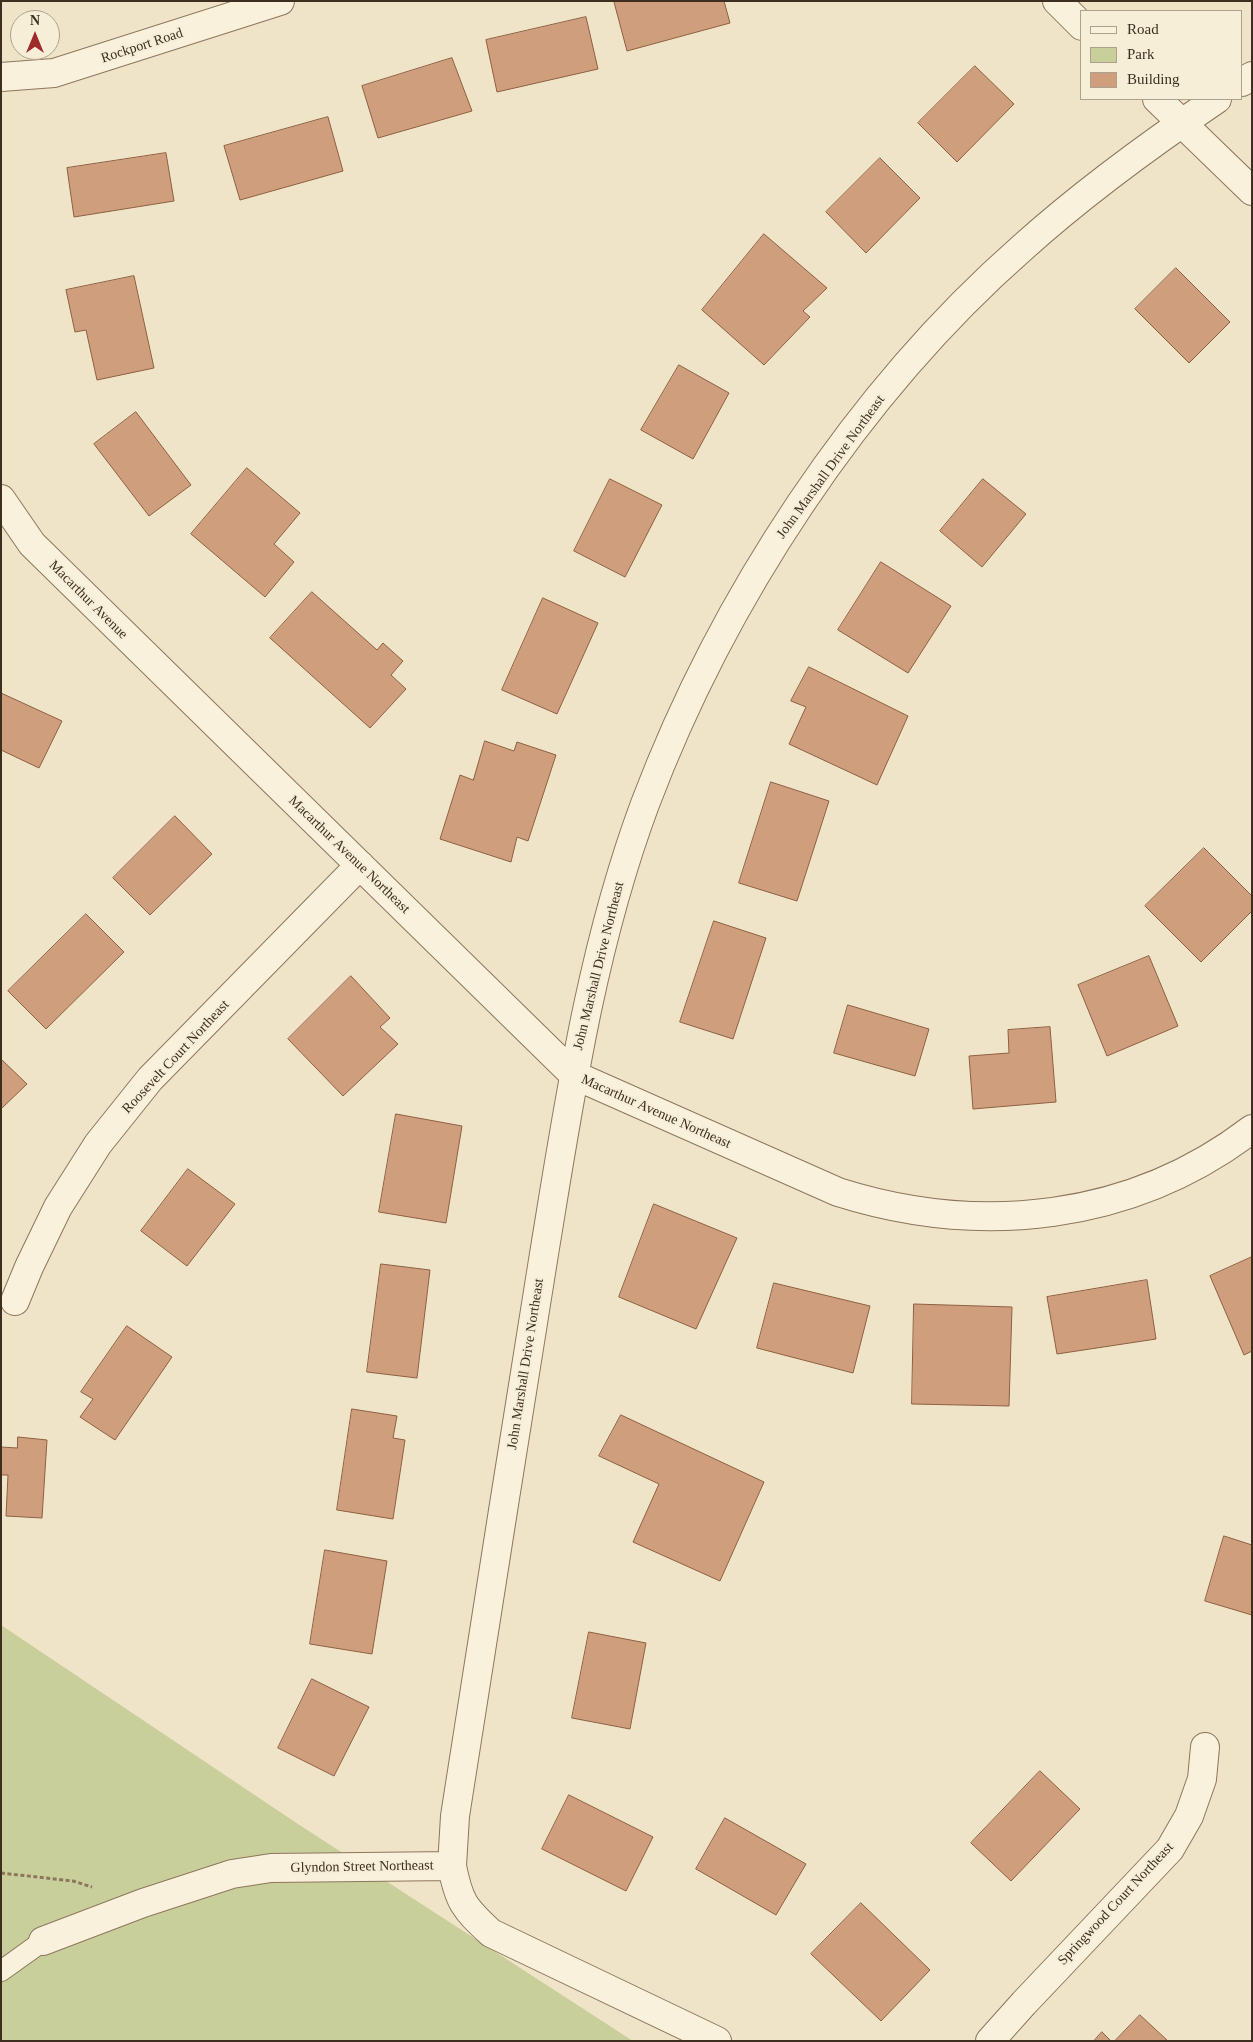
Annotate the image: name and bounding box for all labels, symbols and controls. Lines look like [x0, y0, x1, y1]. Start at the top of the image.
north arrow [10, 10, 60, 60]
legend [1080, 10, 1243, 100]
text: N [30, 13, 40, 28]
text: Road [1127, 21, 1159, 37]
street label: Rockport Road [99, 25, 185, 67]
text: Park [1127, 46, 1155, 62]
text: Building [1127, 71, 1180, 87]
street label: John Marshall Drive Northeast [773, 392, 889, 542]
street label: Macarthur Avenue [45, 557, 131, 643]
street label: Macarthur Avenue Northeast [285, 793, 413, 917]
street label: John Marshall Drive Northeast [570, 880, 628, 1052]
street label: Roosevelt Court Northeast [119, 997, 233, 1117]
street label: Macarthur Avenue Northeast [578, 1071, 734, 1153]
street label: John Marshall Drive Northeast [504, 1277, 548, 1451]
street label: Springwood Court Northeast [1055, 1839, 1177, 1969]
street label: Glyndon Street Northeast [290, 1857, 434, 1877]

